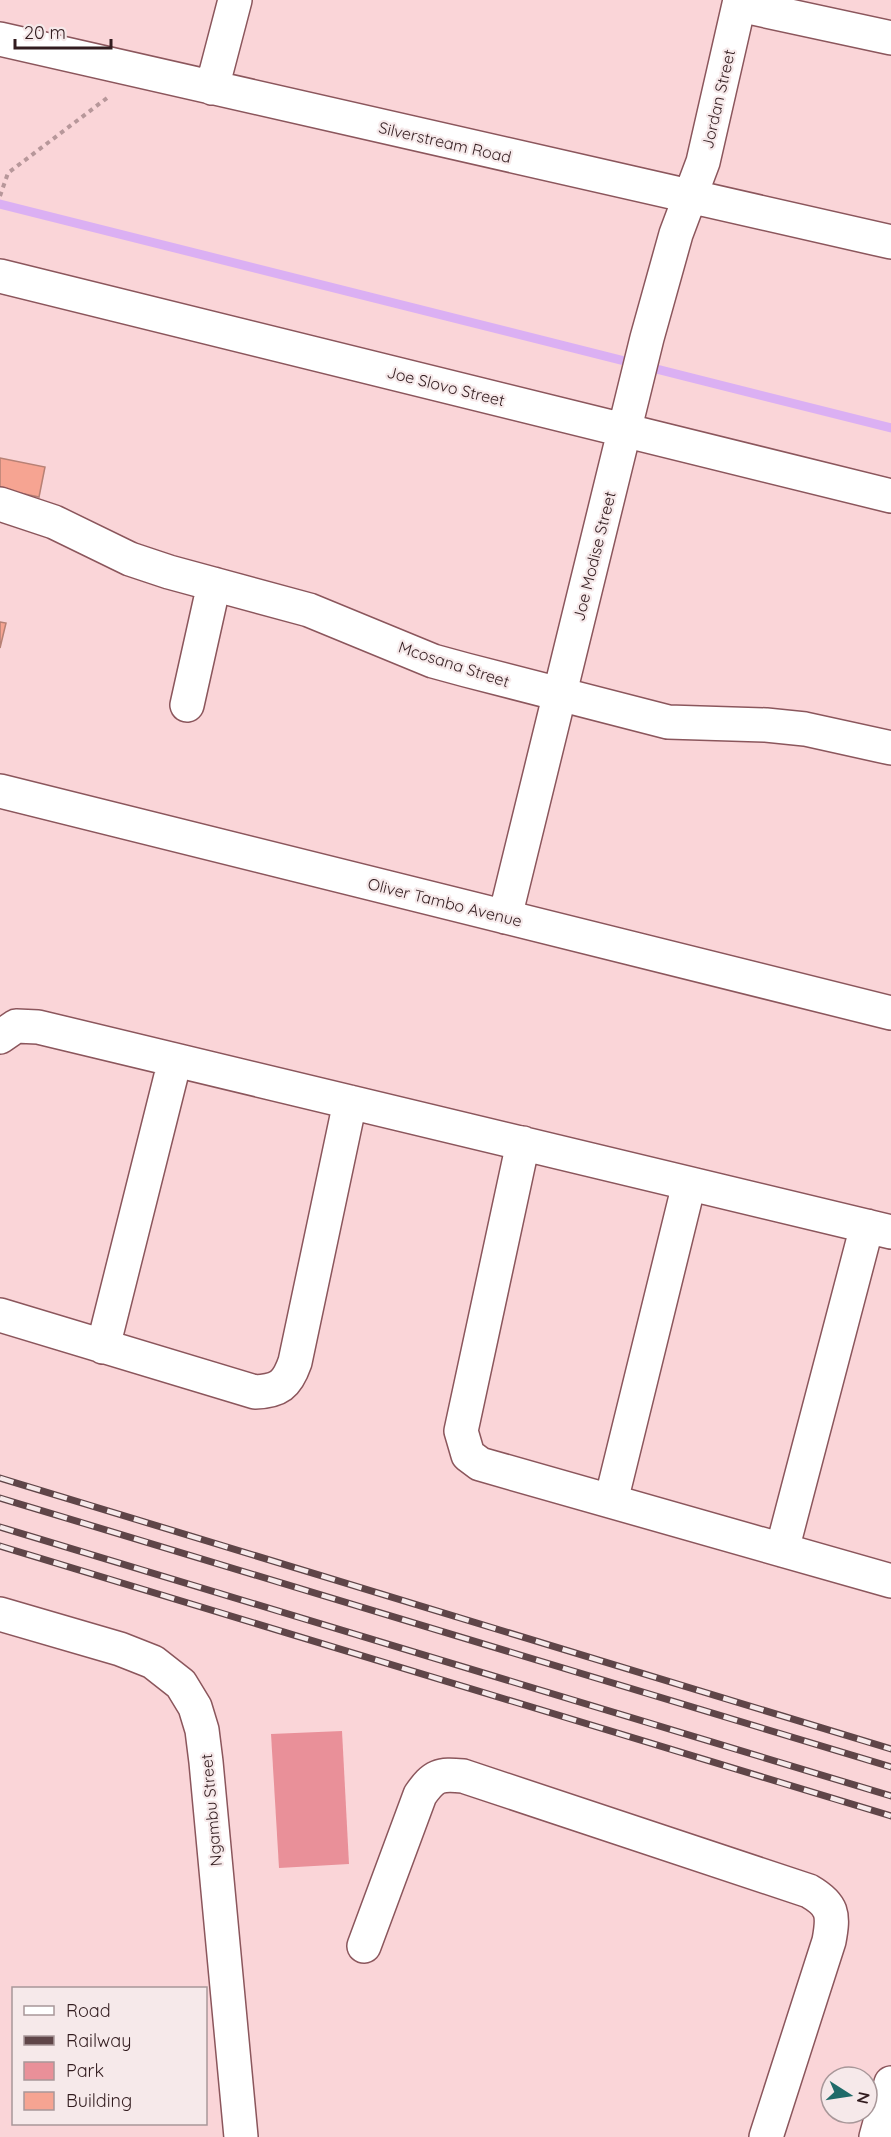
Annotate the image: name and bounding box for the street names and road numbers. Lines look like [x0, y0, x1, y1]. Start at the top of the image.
street label: Jordan Street [697, 47, 739, 151]
street label: Silverstream Road [377, 117, 513, 167]
street label: Joe Slovo Street [385, 362, 507, 410]
street label: Joe Modise Street [568, 489, 620, 623]
street label: Mcosana Street [396, 637, 512, 691]
street label: Oliver Tambo Avenue [366, 873, 524, 931]
street label: Ngambu Street [196, 1753, 226, 1867]

